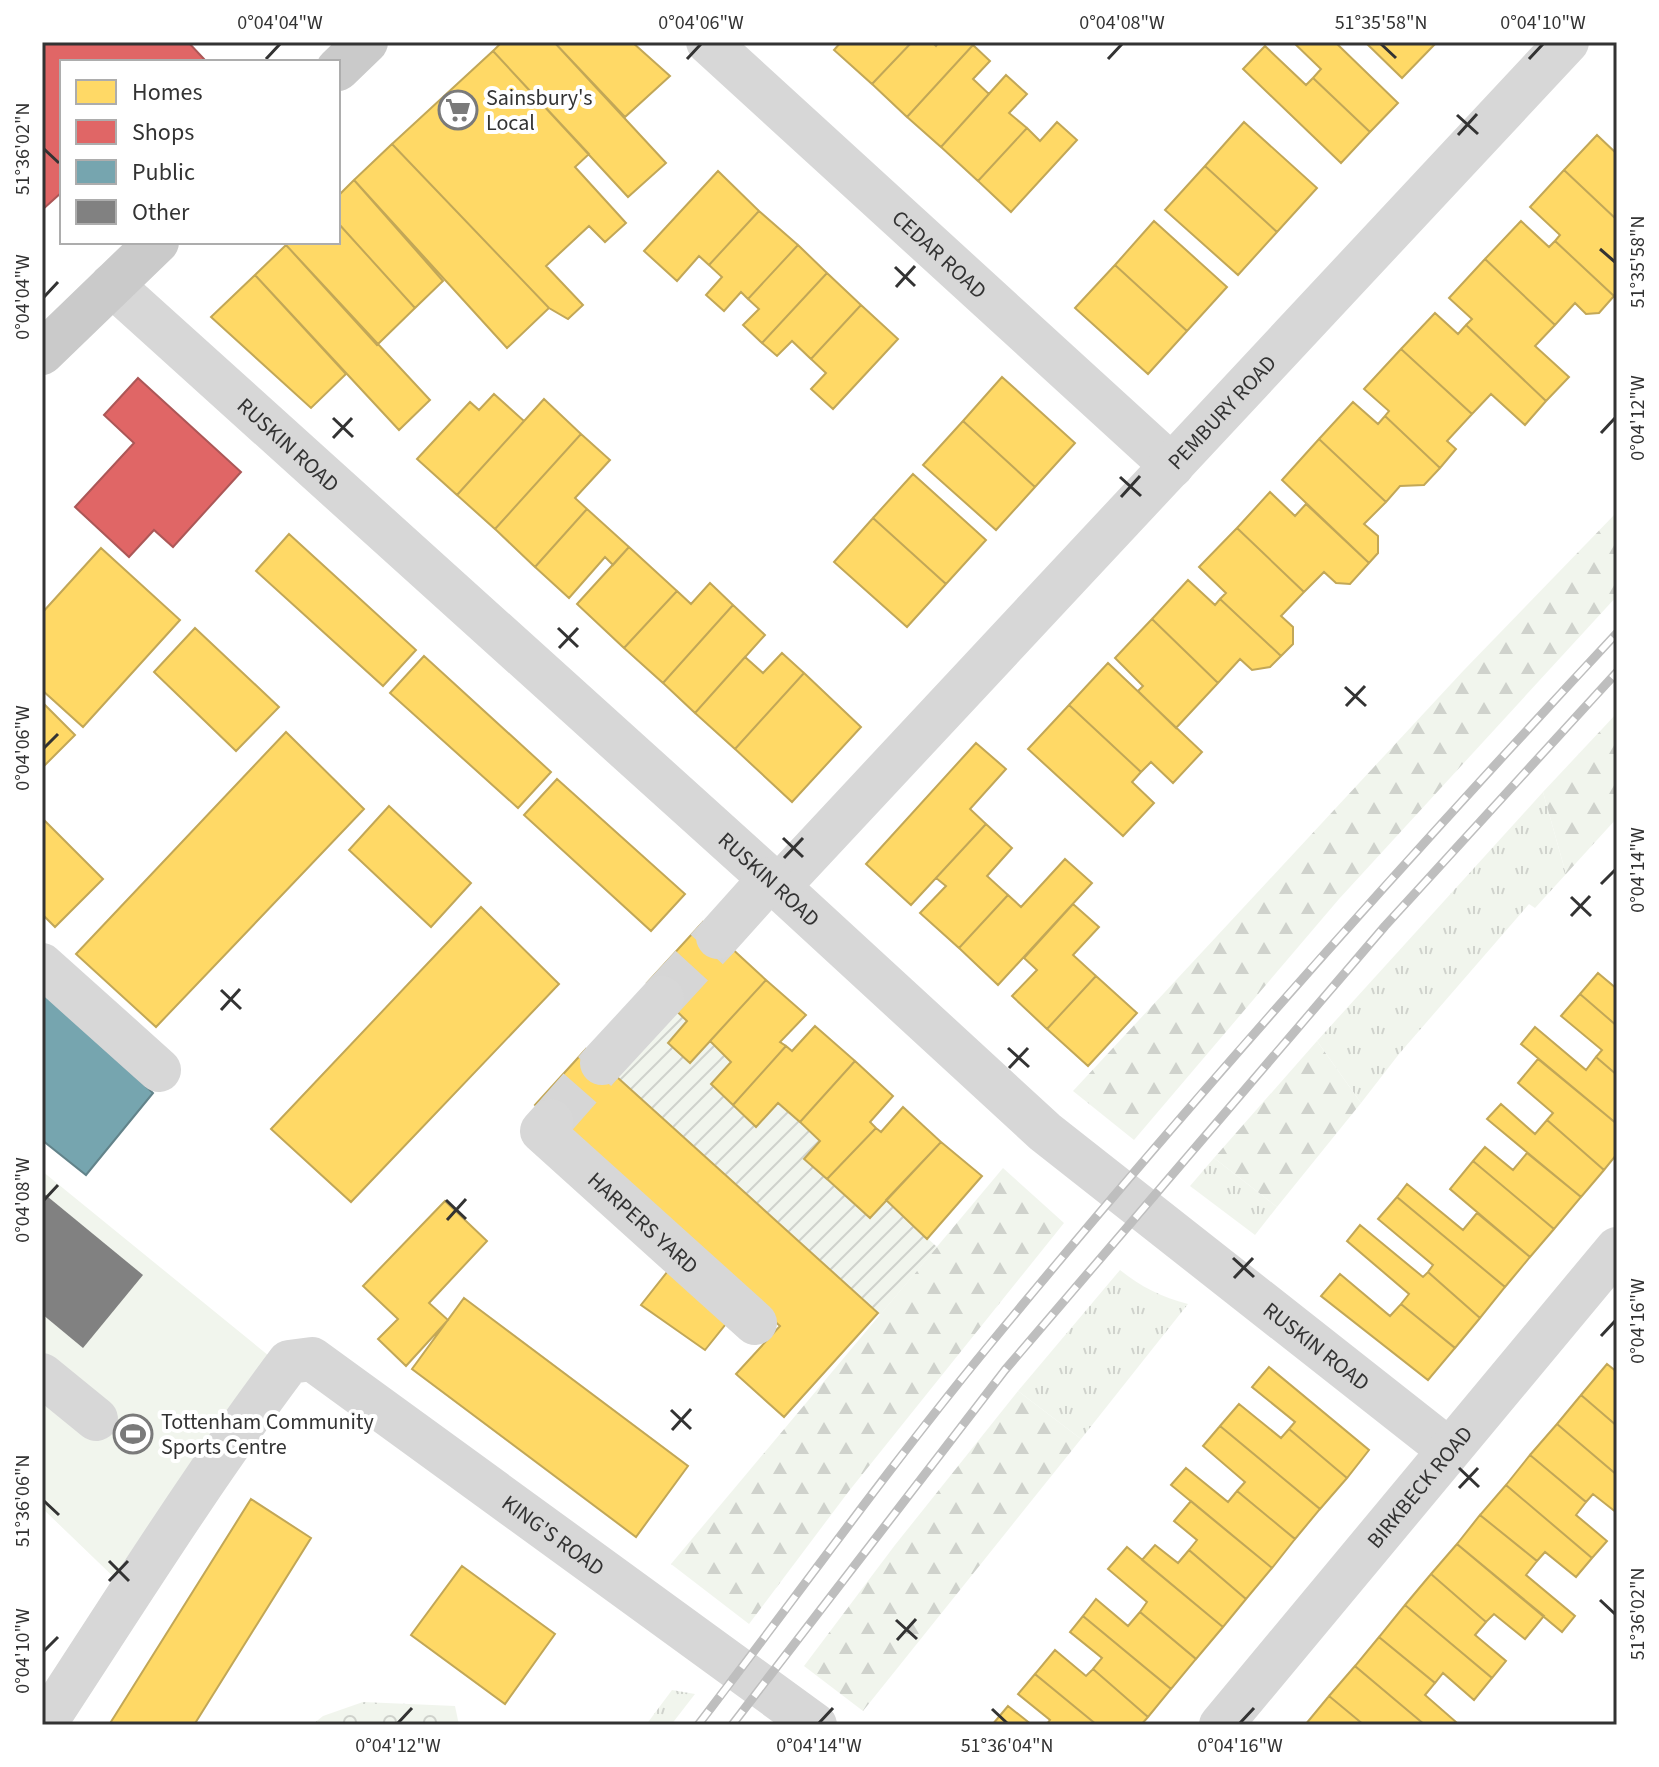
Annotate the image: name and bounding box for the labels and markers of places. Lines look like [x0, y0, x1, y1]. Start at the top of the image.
place label: Sainsbury's Local [486, 82, 592, 139]
supermarket icon: Sainsbury's Local [437, 89, 479, 131]
place label: Tottenham Community Sports Centre [161, 1406, 374, 1463]
sports icon: Tottenham Community Sports Centre [112, 1413, 154, 1455]

